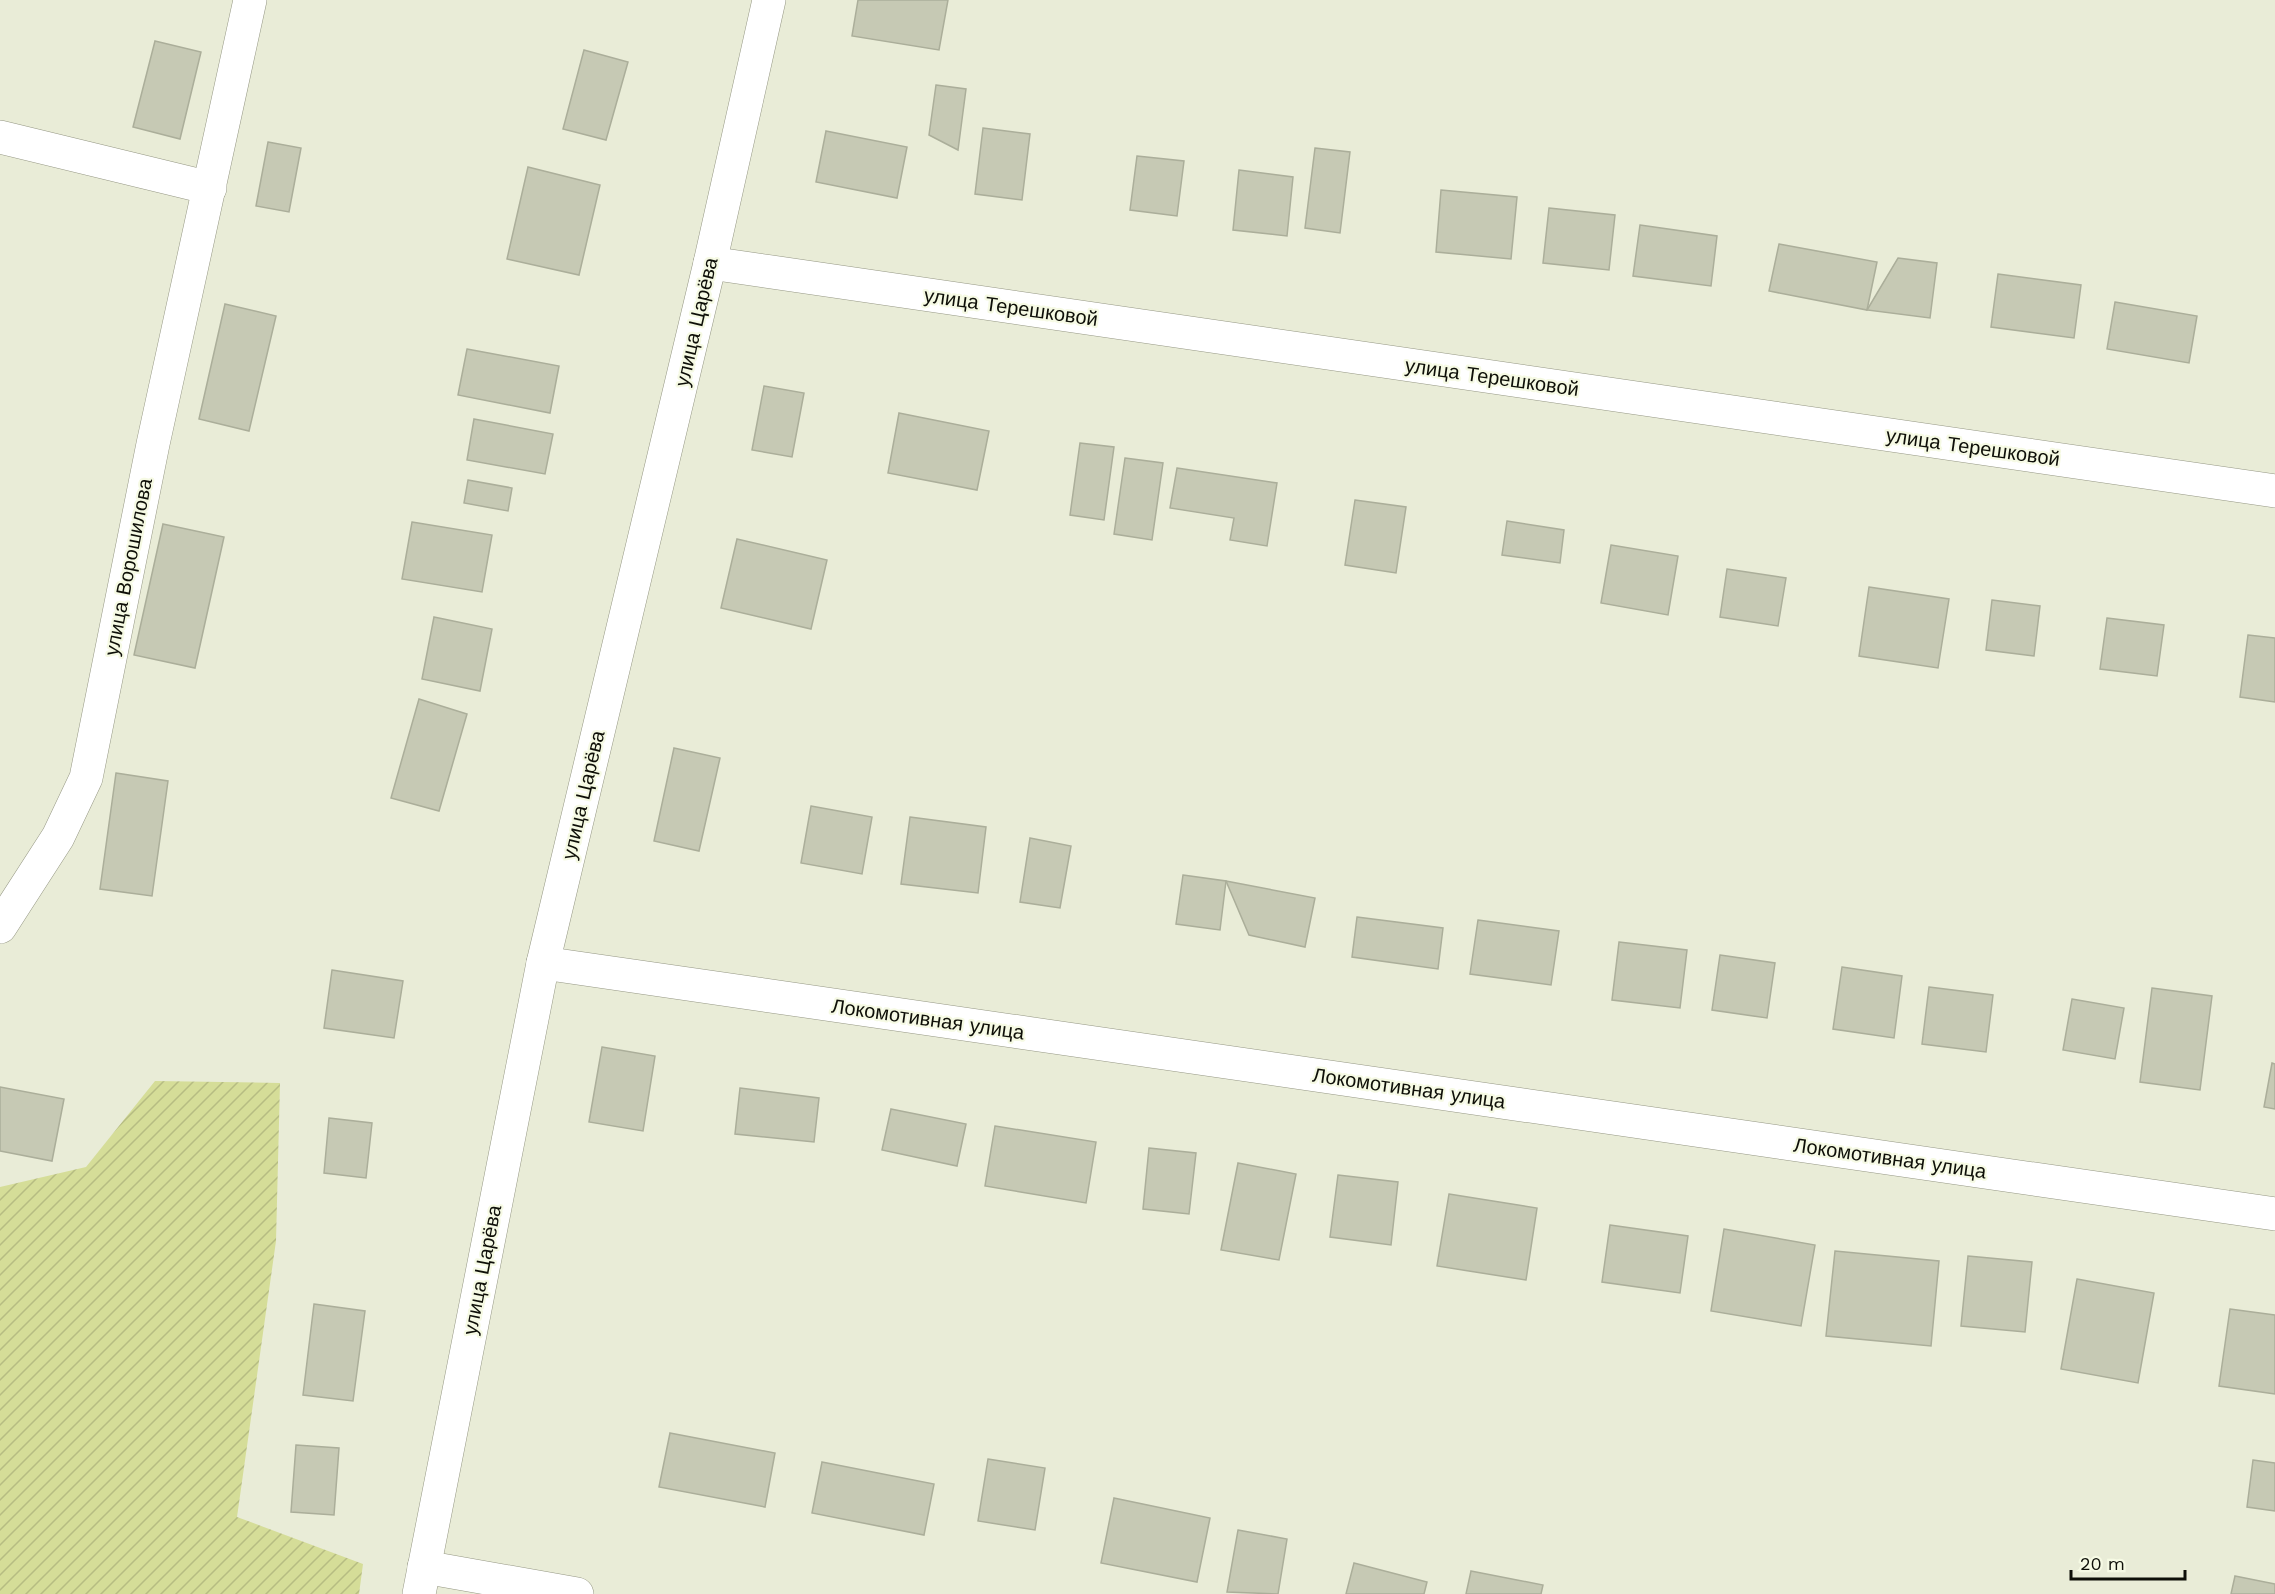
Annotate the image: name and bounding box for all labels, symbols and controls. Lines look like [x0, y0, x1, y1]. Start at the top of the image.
street label: улица Царёва [669, 254, 723, 389]
street label: улица Терешковой [923, 283, 1099, 331]
street label: улица Терешковой [1404, 353, 1580, 401]
street label: улица Терешковой [1885, 423, 2061, 471]
street label: улица Ворошилова [99, 475, 157, 658]
street label: улица Царёва [556, 727, 610, 862]
street label: Локомотивная улица [830, 994, 1027, 1045]
street label: Локомотивная улица [1311, 1063, 1508, 1114]
street label: Локомотивная улица [1792, 1133, 1989, 1184]
street label: улица Царёва [458, 1202, 507, 1337]
scale bar [2071, 1543, 2185, 1581]
text: 20 m [2080, 1553, 2125, 1574]

